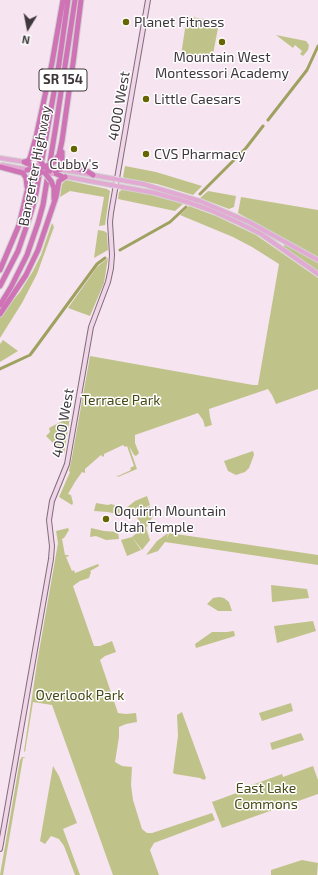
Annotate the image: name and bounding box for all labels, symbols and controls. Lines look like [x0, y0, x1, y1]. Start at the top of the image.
north arrow [8, 8, 48, 48]
place label: Planet Fitness [134, 14, 224, 30]
marker: Planet Fitness [121, 17, 131, 27]
text: N [21, 33, 31, 47]
marker: Mountain West Montessori Academy [217, 37, 227, 47]
place label: Mountain West Montessori Academy [155, 49, 289, 82]
road number: SR 154 [39, 69, 87, 91]
street label: 4000 West [105, 70, 133, 142]
place label: Little Caesars [154, 91, 241, 107]
marker: Little Caesars [141, 94, 151, 104]
street label: Bangerter Highway [15, 104, 55, 228]
marker: Cubby's [69, 144, 79, 154]
place label: CVS Pharmacy [154, 146, 245, 162]
marker: CVS Pharmacy [141, 149, 151, 159]
place label: Cubby's [49, 156, 99, 172]
street label: 4000 West [49, 387, 77, 459]
park label: Terrace Park [81, 392, 161, 408]
place label: Oquirrh Mountain Utah Temple [114, 503, 226, 536]
marker: Oquirrh Mountain Utah Temple [101, 514, 111, 524]
park label: Overlook Park [36, 687, 124, 703]
park label: East Lake Commons [234, 780, 298, 812]

